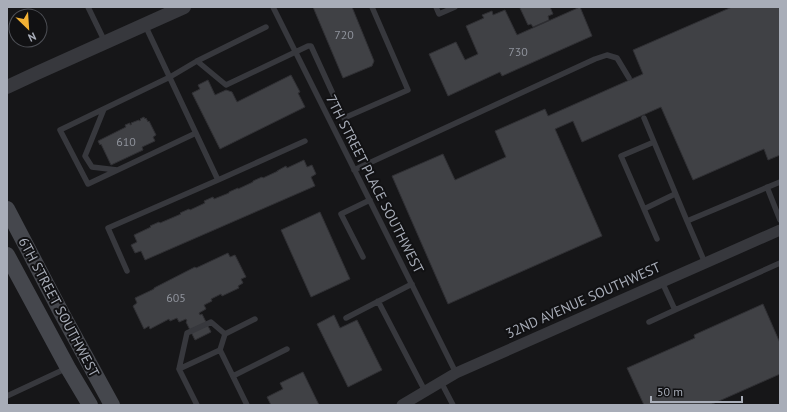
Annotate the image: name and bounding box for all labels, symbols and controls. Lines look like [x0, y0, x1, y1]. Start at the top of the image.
north arrow [8, 8, 48, 48]
house number: 720 [334, 27, 354, 42]
text: N [26, 29, 38, 45]
house number: 730 [508, 44, 528, 59]
street label: 7TH STREET PLACE SOUTHWEST [322, 92, 428, 276]
house number: 610 [116, 134, 136, 149]
street label: 6TH STREET SOUTHWEST [15, 234, 104, 380]
street label: 32ND AVENUE SOUTHWEST [503, 258, 663, 342]
house number: 605 [166, 290, 186, 305]
scale bar [651, 378, 742, 404]
text: 50 m [657, 384, 683, 399]

